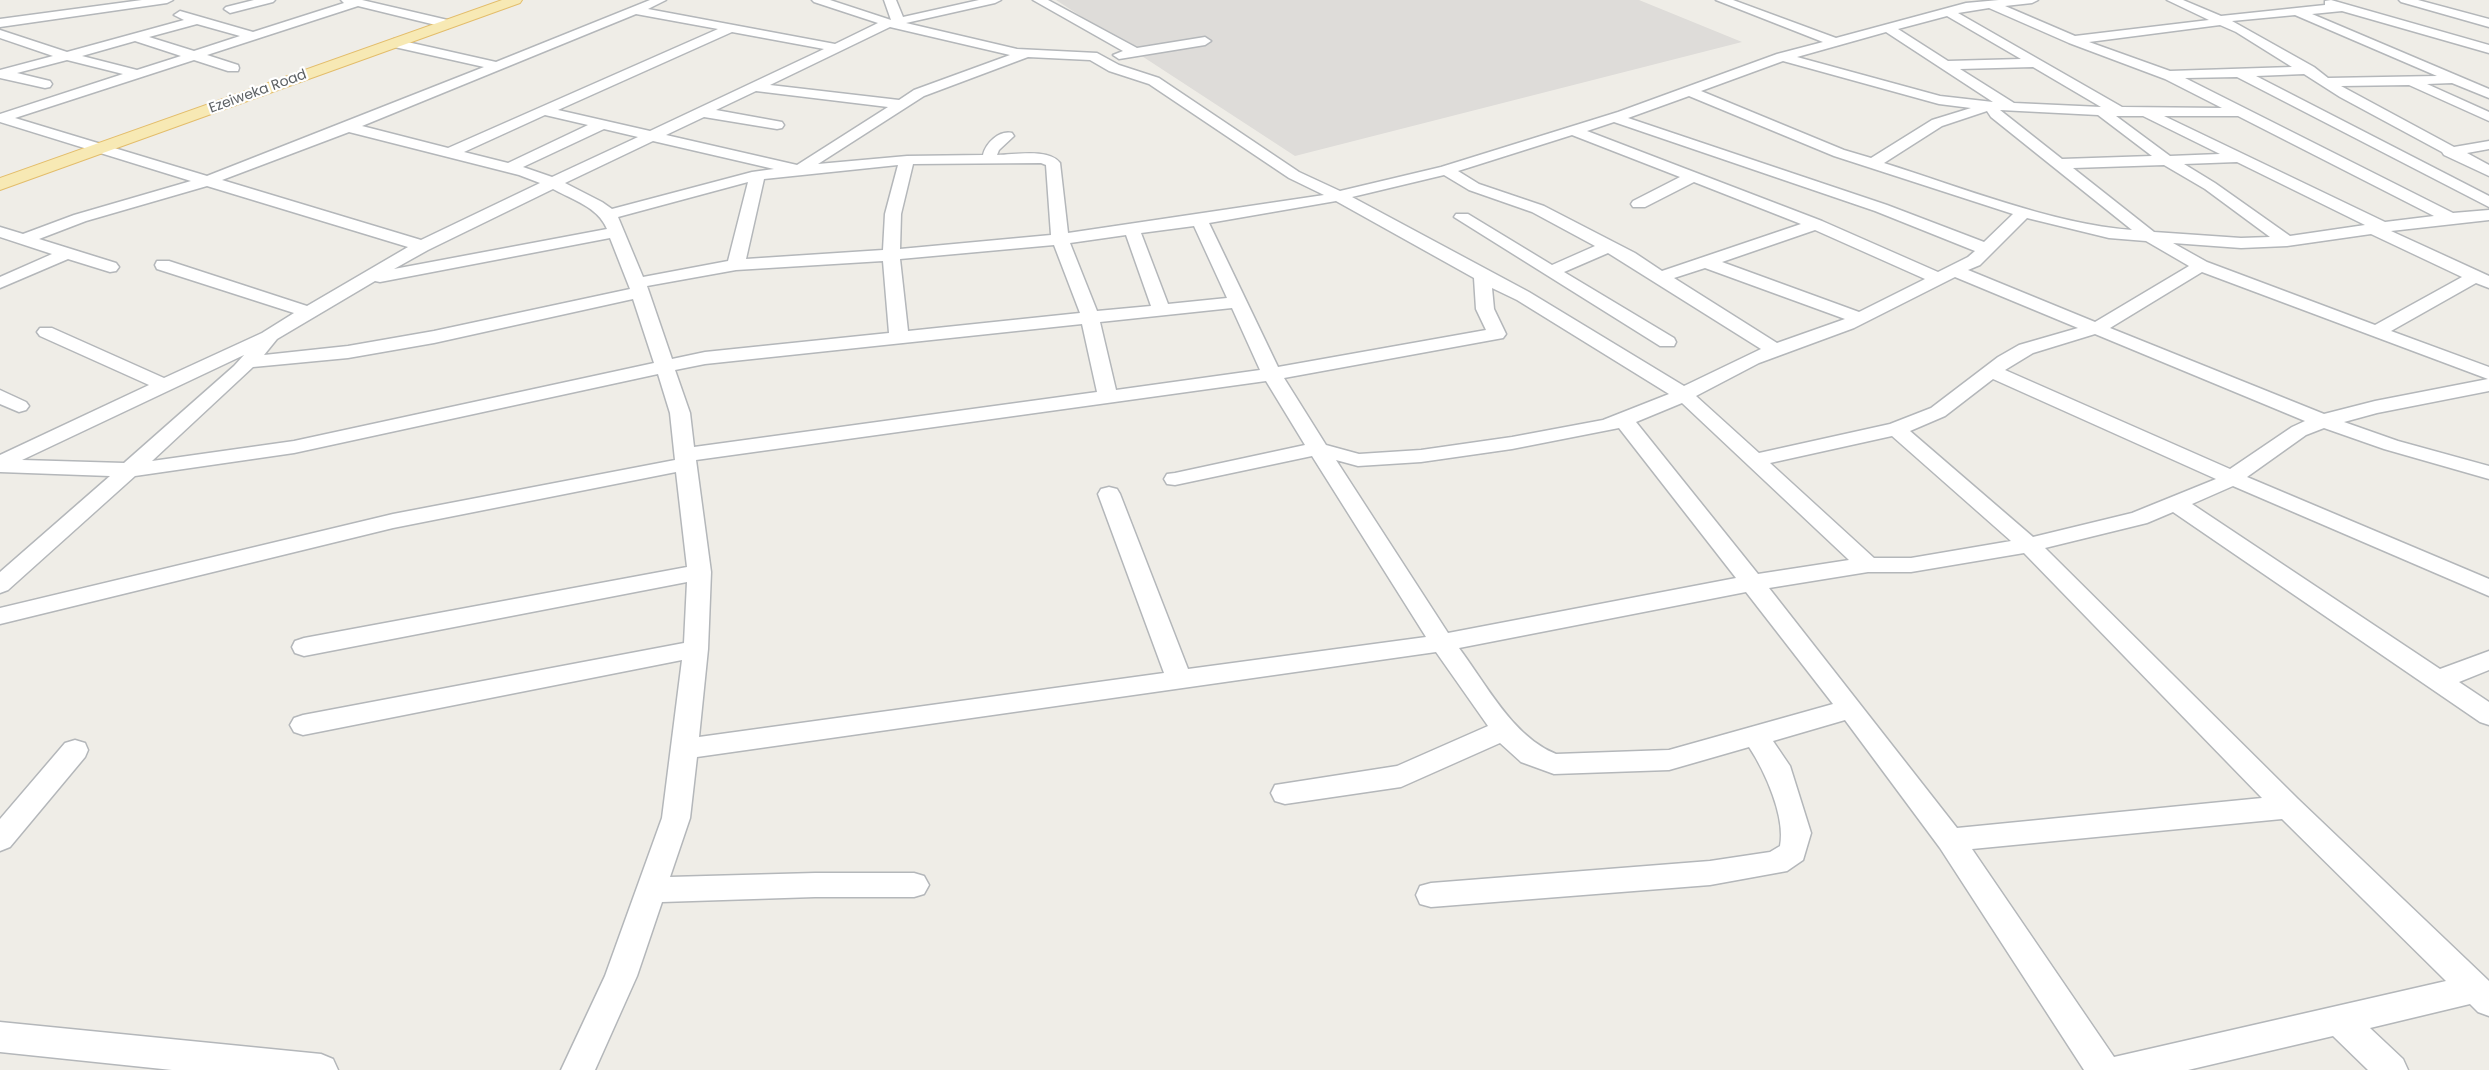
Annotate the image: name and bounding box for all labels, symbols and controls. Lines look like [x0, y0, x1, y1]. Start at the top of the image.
street label: Ezeiweka Road [207, 67, 309, 117]

